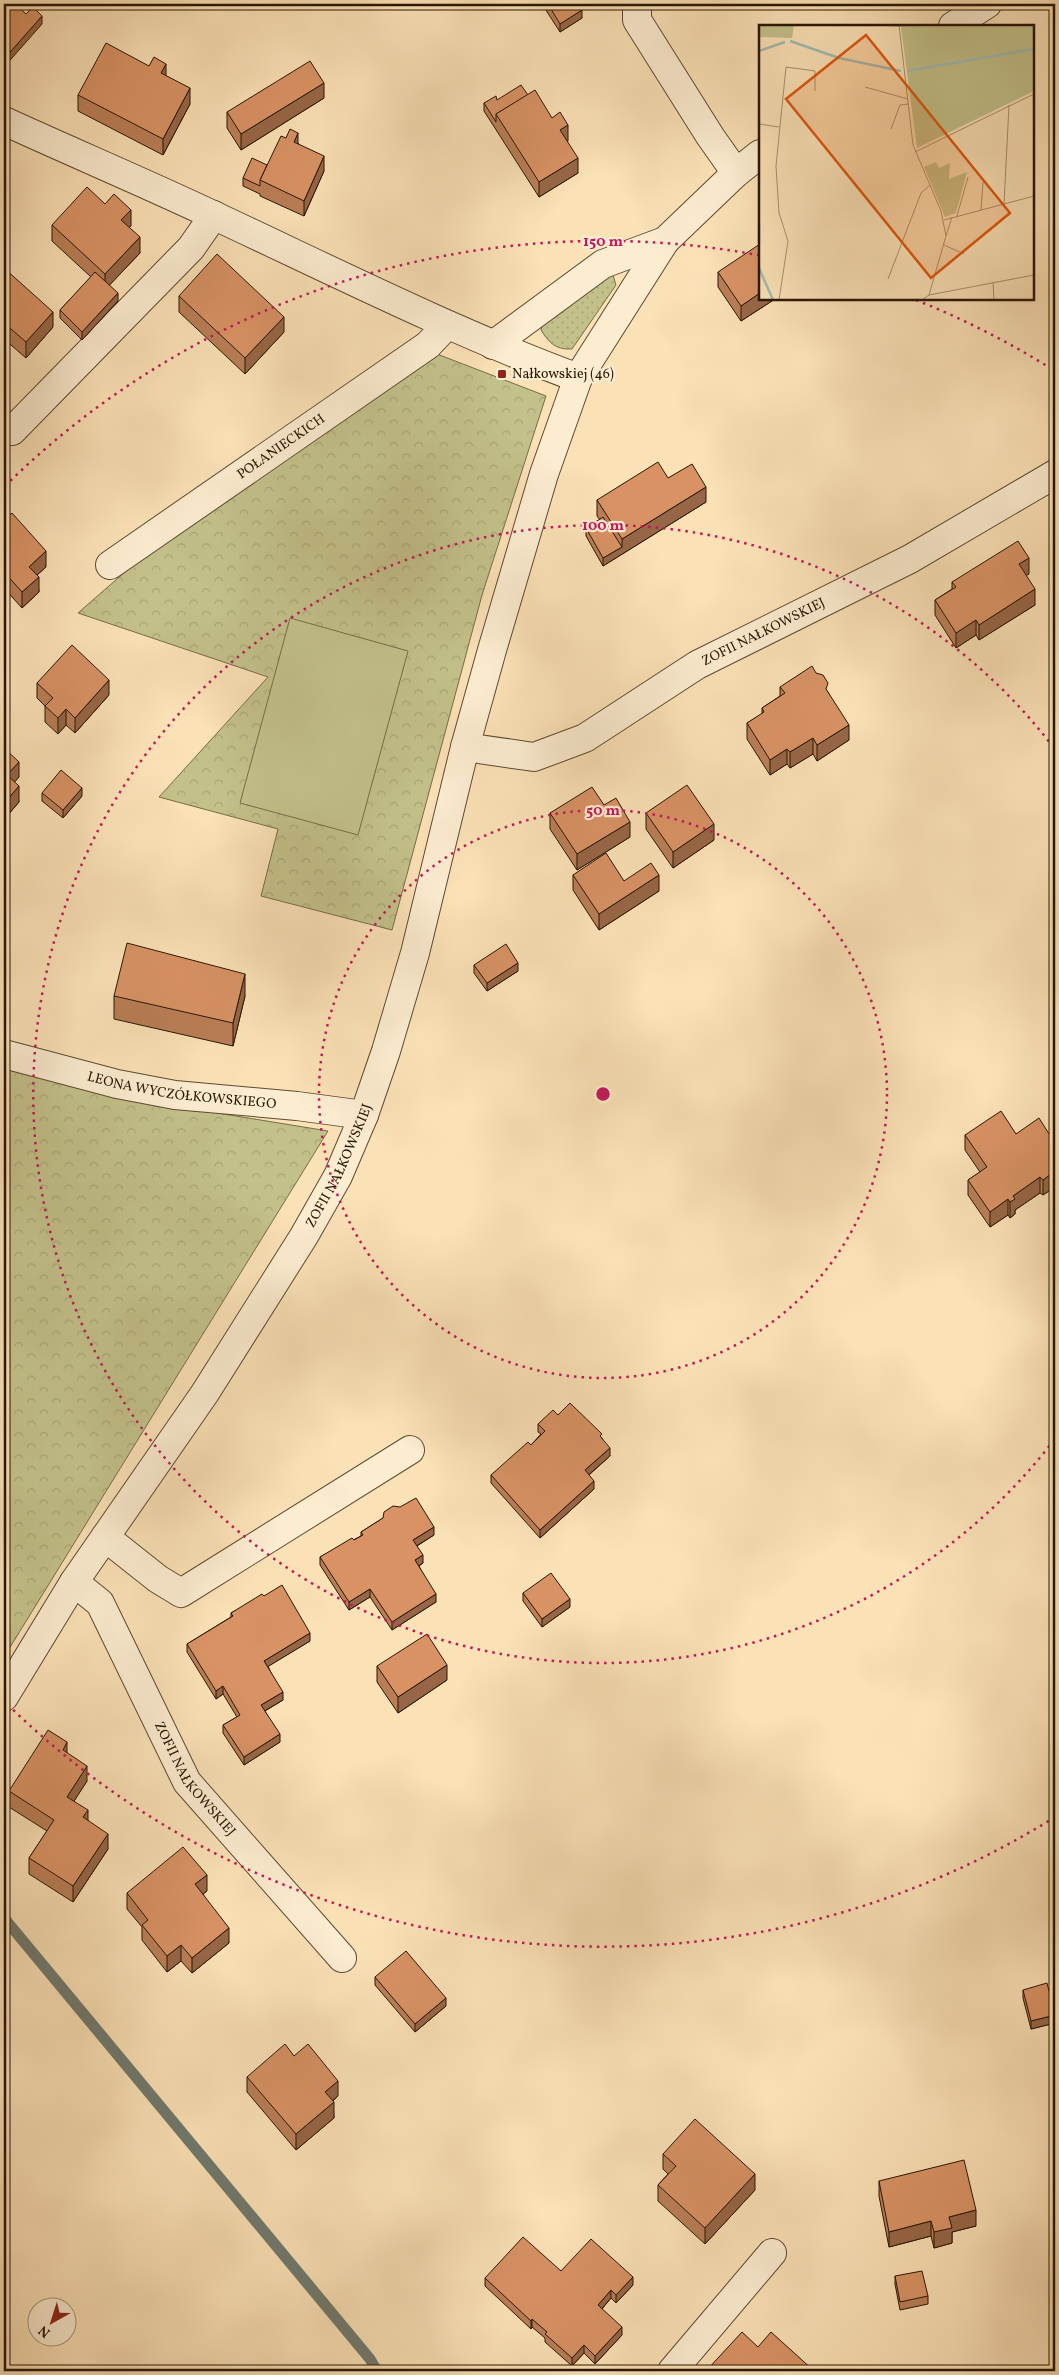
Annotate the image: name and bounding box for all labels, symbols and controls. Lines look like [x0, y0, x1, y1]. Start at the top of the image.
inset map [759, 25, 1034, 300]
text: 150 m [583, 232, 623, 253]
place label: Nałkowskiej (46) [512, 365, 614, 384]
marker: Nałkowskiej (46) [496, 368, 508, 380]
street label: POŁANIECKICH [233, 409, 329, 484]
text: 100 m [582, 516, 625, 537]
street label: ZOFII NAŁKOWSKIEJ [698, 593, 829, 671]
text: 50 m [586, 801, 620, 822]
street label: LEONA WYCZÓŁKOWSKIEGO [85, 1067, 277, 1114]
centre of rings [594, 1085, 612, 1103]
street label: ZOFII NAŁKOWSKIEJ [301, 1101, 377, 1231]
street label: ZOFII NAŁKOWSKIEJ [149, 1718, 240, 1841]
north arrow [28, 2298, 78, 2348]
text: N [35, 2320, 55, 2342]

